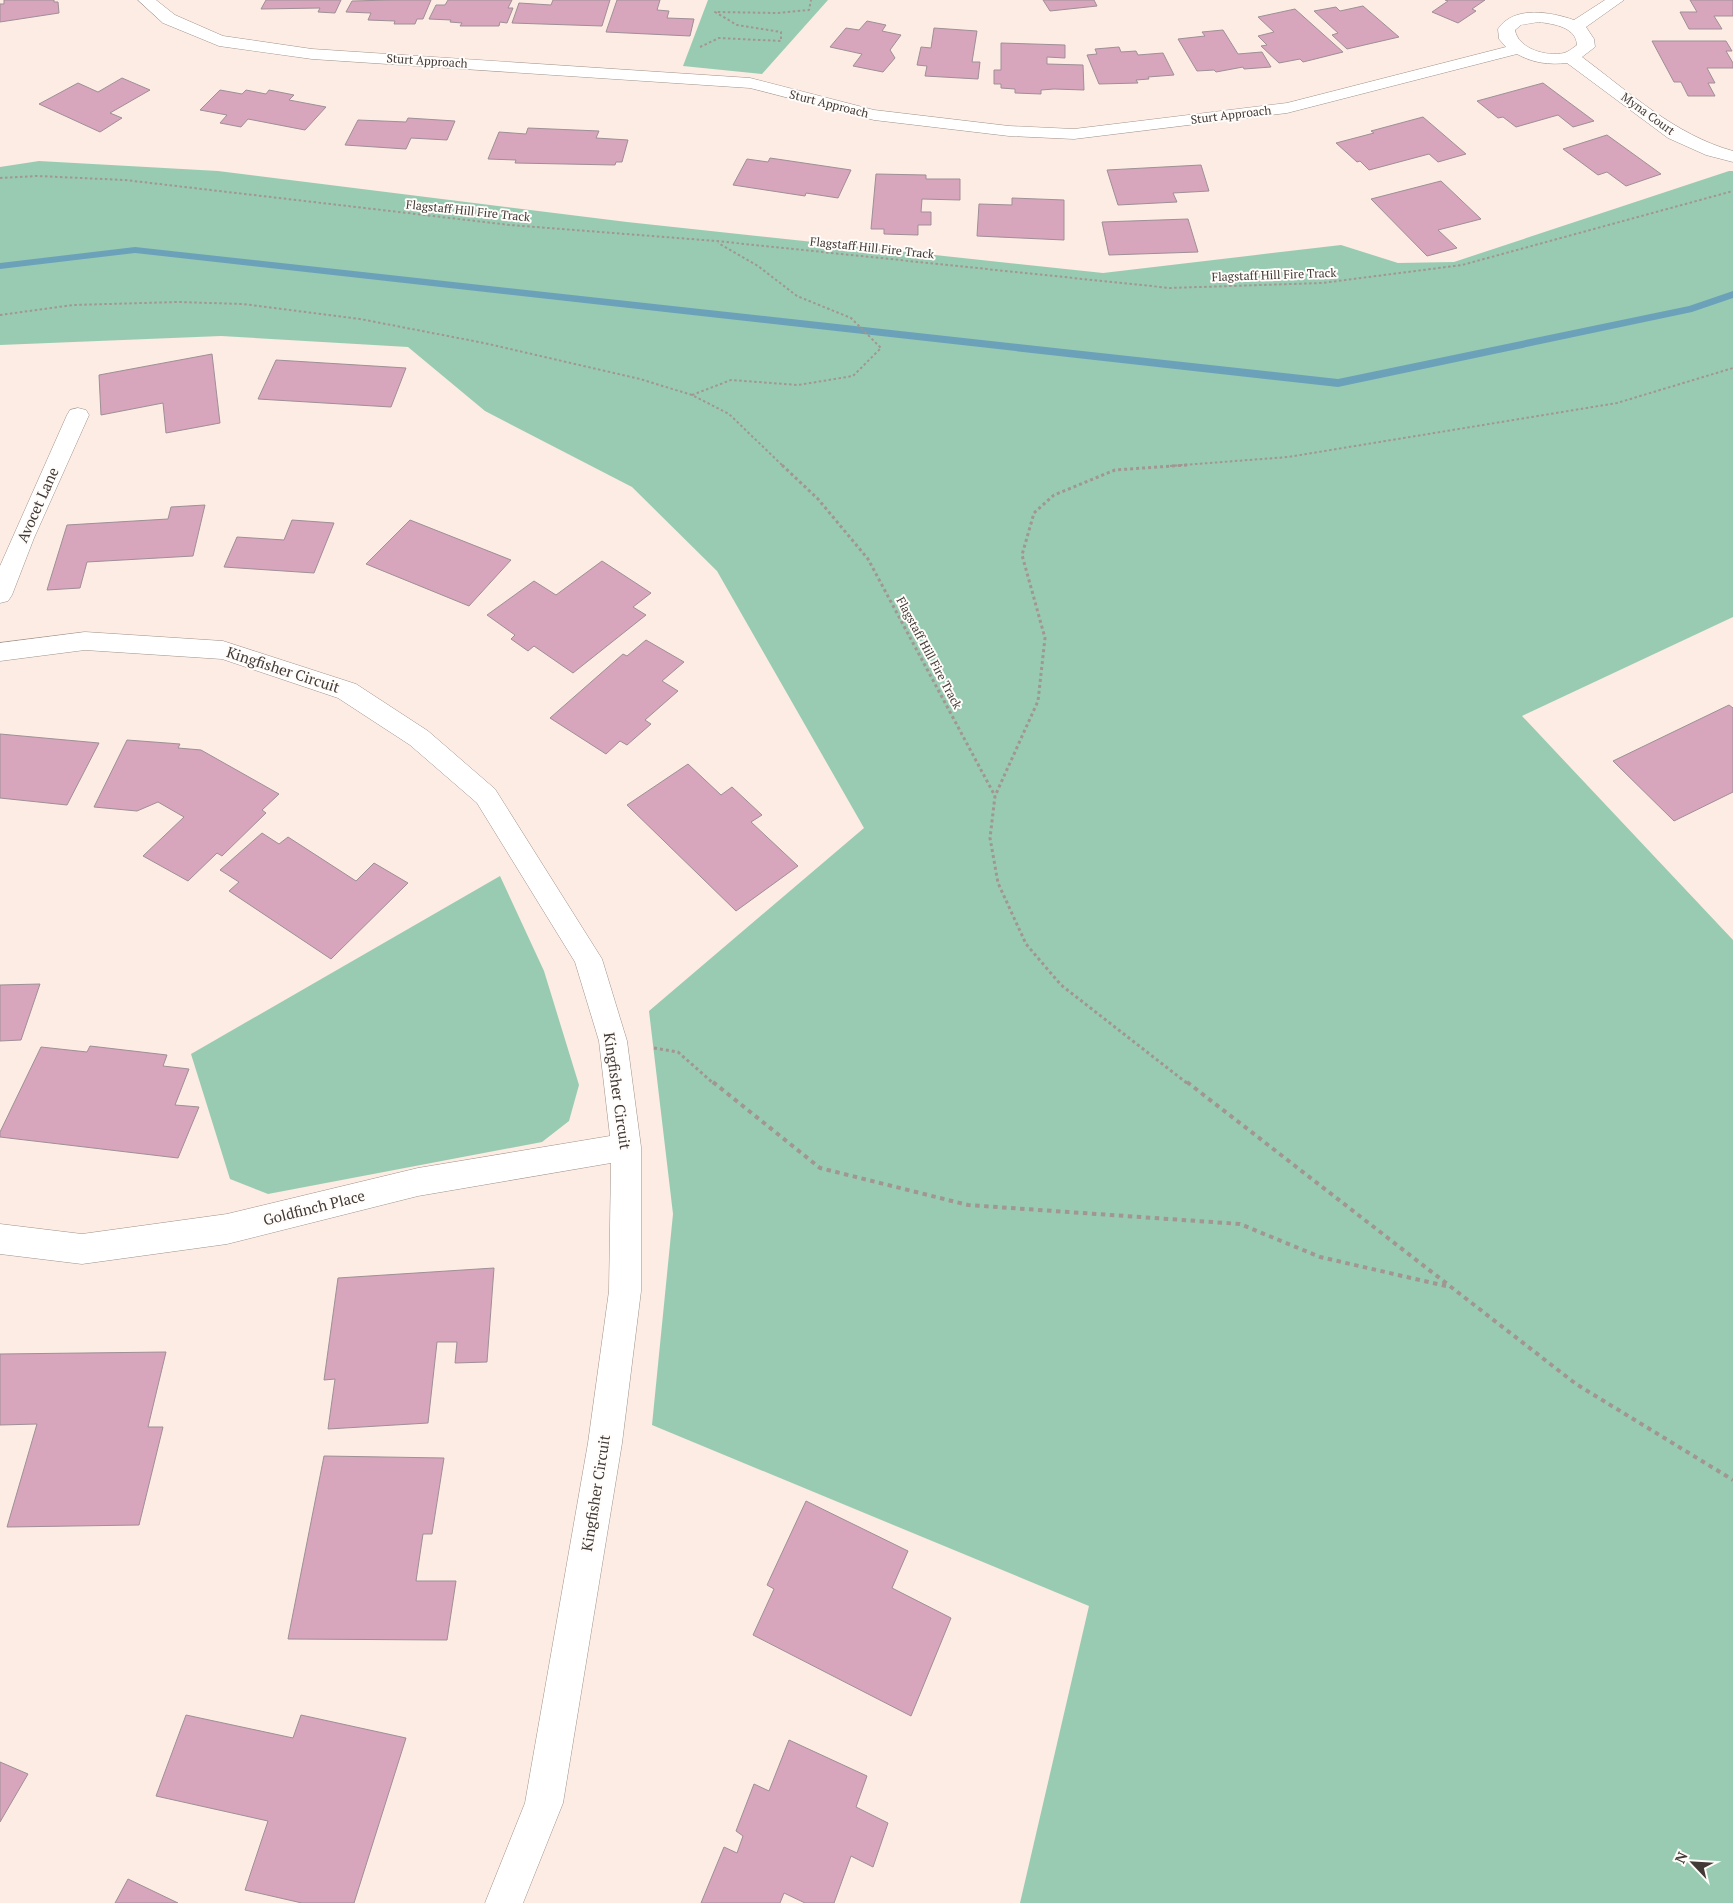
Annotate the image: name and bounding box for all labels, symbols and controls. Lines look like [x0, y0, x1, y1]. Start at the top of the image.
street label: Sturt Approach [386, 50, 468, 71]
street label: Sturt Approach [788, 86, 870, 121]
street label: Myna Court [1619, 89, 1678, 138]
street label: Sturt Approach [1190, 102, 1272, 127]
street label: Flagstaff Hill Fire Track [405, 197, 532, 225]
street label: Flagstaff Hill Fire Track [809, 234, 936, 262]
street label: Flagstaff Hill Fire Track [1211, 265, 1338, 284]
street label: Avocet Lane [12, 464, 63, 545]
street label: Flagstaff Hill Fire Track [893, 594, 966, 712]
street label: Kingfisher Circuit [224, 641, 343, 697]
street label: Kingfisher Circuit [600, 1031, 636, 1151]
street label: Goldfinch Place [261, 1185, 367, 1229]
street label: Kingfisher Circuit [576, 1433, 614, 1553]
north arrow [1668, 1838, 1718, 1888]
text: N [1670, 1848, 1692, 1866]

